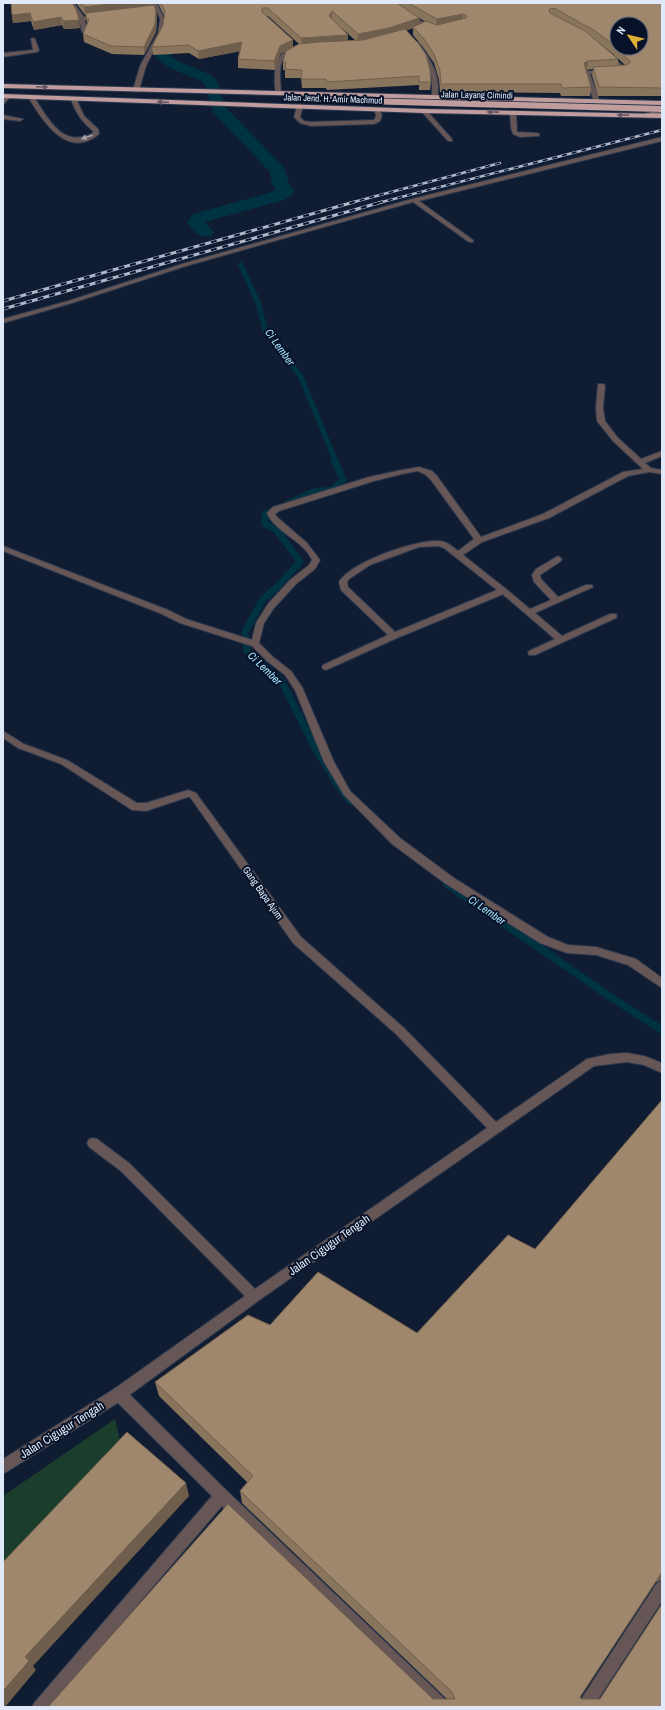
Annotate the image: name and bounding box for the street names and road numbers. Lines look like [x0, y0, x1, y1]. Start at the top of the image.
street label: Jalan Layang Cimindi [441, 88, 513, 102]
street label: Jalan Jend. H. Amir Machmud [283, 91, 383, 107]
street label: Gang Bapa Ajum [240, 864, 286, 922]
street label: Jalan Cigugur Tengah [285, 1211, 373, 1279]
street label: Jalan Cigugur Tengah [17, 1398, 107, 1462]

